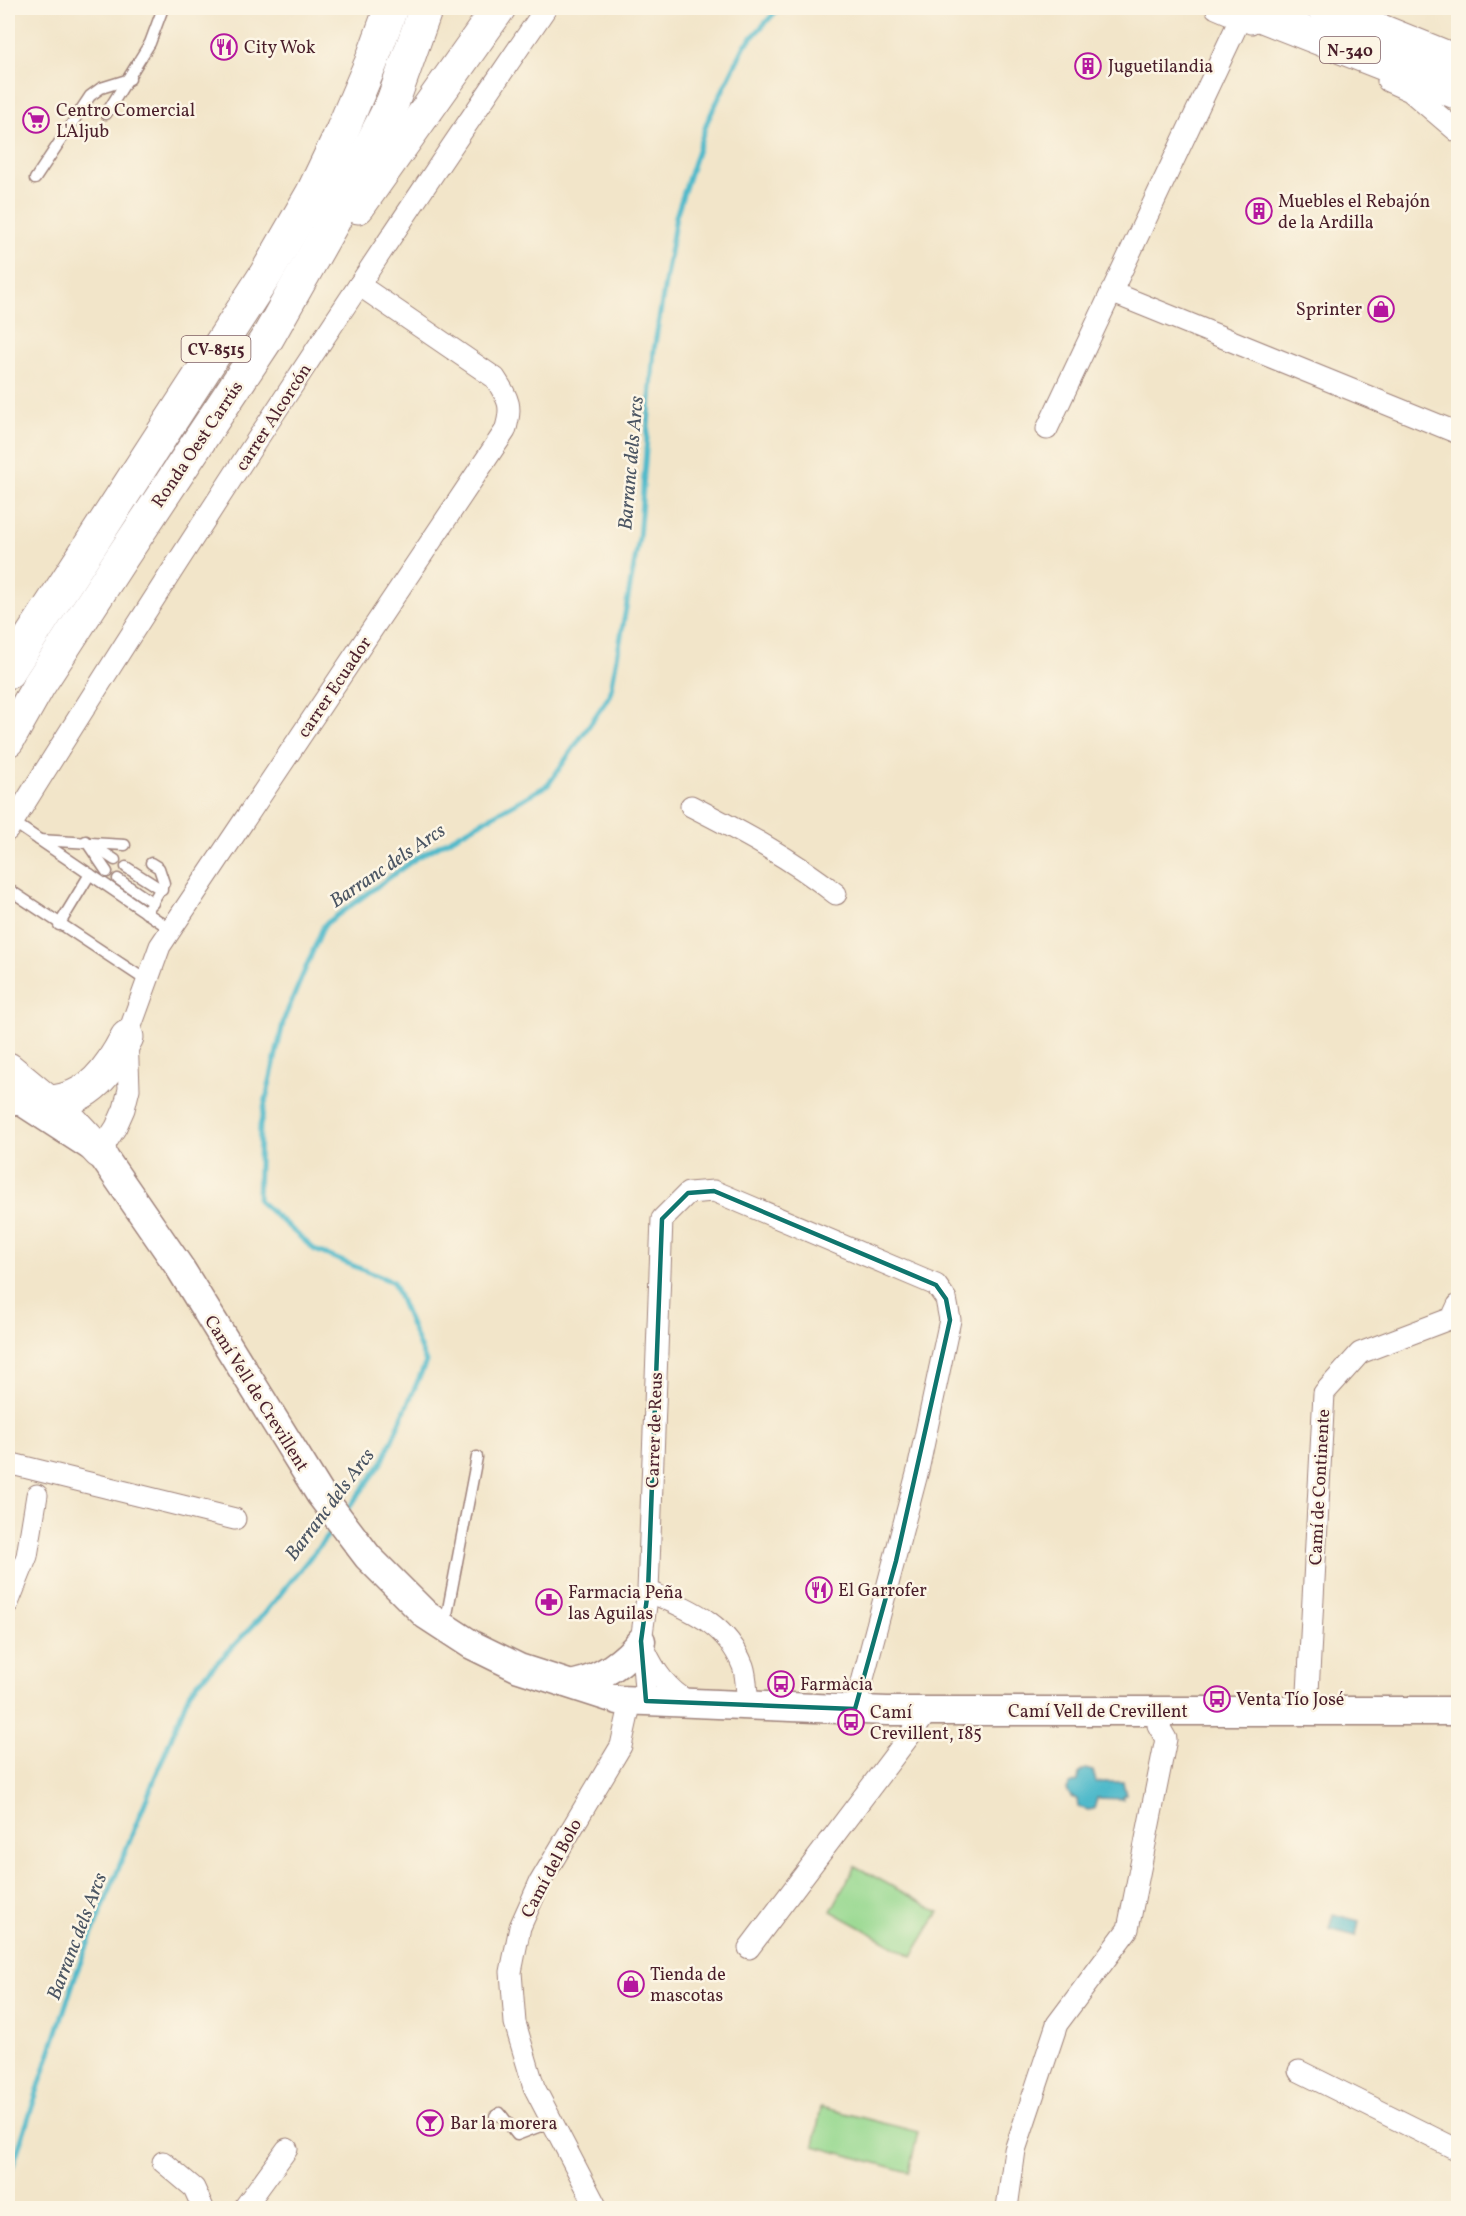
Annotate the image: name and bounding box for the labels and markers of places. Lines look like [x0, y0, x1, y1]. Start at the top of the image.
restaurant icon: City Wok [209, 32, 239, 62]
place label: City Wok [244, 36, 316, 61]
building icon: Juguetilandia [1073, 51, 1103, 81]
place label: Juguetilandia [1108, 55, 1213, 80]
place label: Centro Comercial L'Aljub [56, 99, 195, 145]
supermarket icon: Centro Comercial L'Aljub [21, 105, 51, 135]
place label: Muebles el Rebajón de la Ardilla [1278, 190, 1430, 236]
building icon: Muebles el Rebajón de la Ardilla [1244, 196, 1274, 226]
shop icon: Sprinter [1366, 294, 1396, 324]
place label: Sprinter [1296, 298, 1362, 323]
restaurant icon: El Garrofer [804, 1575, 834, 1605]
place label: El Garrofer [838, 1579, 927, 1604]
place label: Farmacia Peña las Aguilas [568, 1581, 683, 1627]
pharmacy icon: Farmacia Peña las Aguilas [534, 1587, 564, 1617]
bus stop icon: Farmàcia [766, 1669, 796, 1699]
place label: Farmàcia [800, 1673, 873, 1698]
bus stop icon: Venta Tío José [1202, 1684, 1232, 1714]
place label: Venta Tío José [1236, 1688, 1344, 1713]
place label: Camí Crevillent, 185 [870, 1701, 982, 1747]
bus stop icon: Camí Crevillent, 185 [836, 1707, 866, 1737]
place label: Tienda de mascotas [650, 1963, 726, 2009]
shop icon: Tienda de mascotas [616, 1969, 646, 1999]
bar icon: Bar la morera [415, 2108, 445, 2138]
place label: Bar la morera [450, 2112, 557, 2137]

